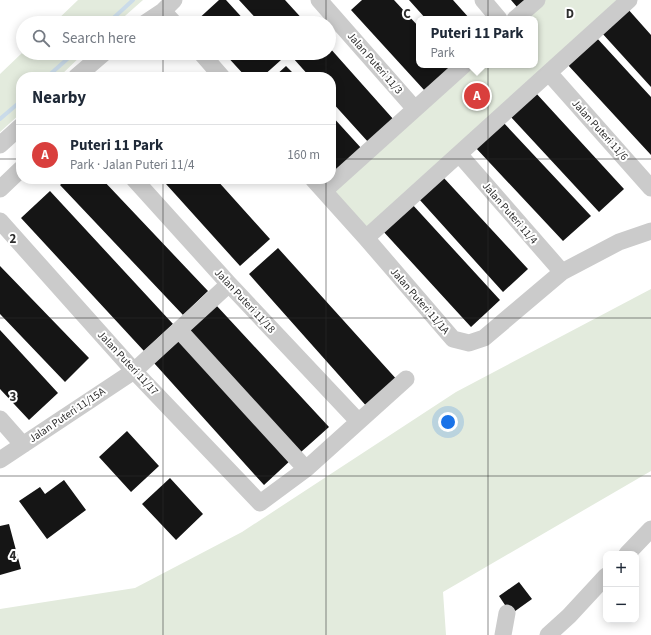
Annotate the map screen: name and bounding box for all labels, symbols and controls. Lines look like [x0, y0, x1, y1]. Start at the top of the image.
text: C [403, 5, 411, 23]
text: D [566, 5, 574, 23]
search box [16, 16, 336, 60]
popup [416, 16, 538, 68]
text: Puteri 11 Park [430, 23, 524, 44]
icon: search [30, 27, 52, 49]
text: Search here [62, 28, 136, 49]
street label: Jalan Puteri 11/3 [344, 29, 406, 97]
text: Park [430, 44, 455, 62]
pin: A [464, 81, 490, 111]
text: Nearby [32, 86, 86, 110]
street label: Jalan Puteri 11/6 [568, 96, 632, 164]
text: Puteri 11 Park [70, 135, 163, 156]
text: A [41, 146, 49, 164]
text: 160 m [287, 146, 320, 164]
text: Park · Jalan Puteri 11/4 [70, 156, 194, 174]
street label: Jalan Puteri 11/4 [479, 179, 541, 248]
text: 2 [10, 230, 17, 248]
street label: Jalan Puteri 11/1A [387, 265, 453, 337]
street label: Jalan Puteri 11/18 [211, 266, 279, 337]
street label: Jalan Puteri 11/17 [94, 328, 162, 398]
street label: Jalan Puteri 11/15A [26, 384, 108, 446]
text: 3 [10, 388, 17, 406]
your location [438, 412, 458, 432]
text: 4 [10, 547, 17, 565]
map controls [603, 551, 639, 623]
button: + [603, 551, 639, 587]
button: − [603, 587, 639, 623]

